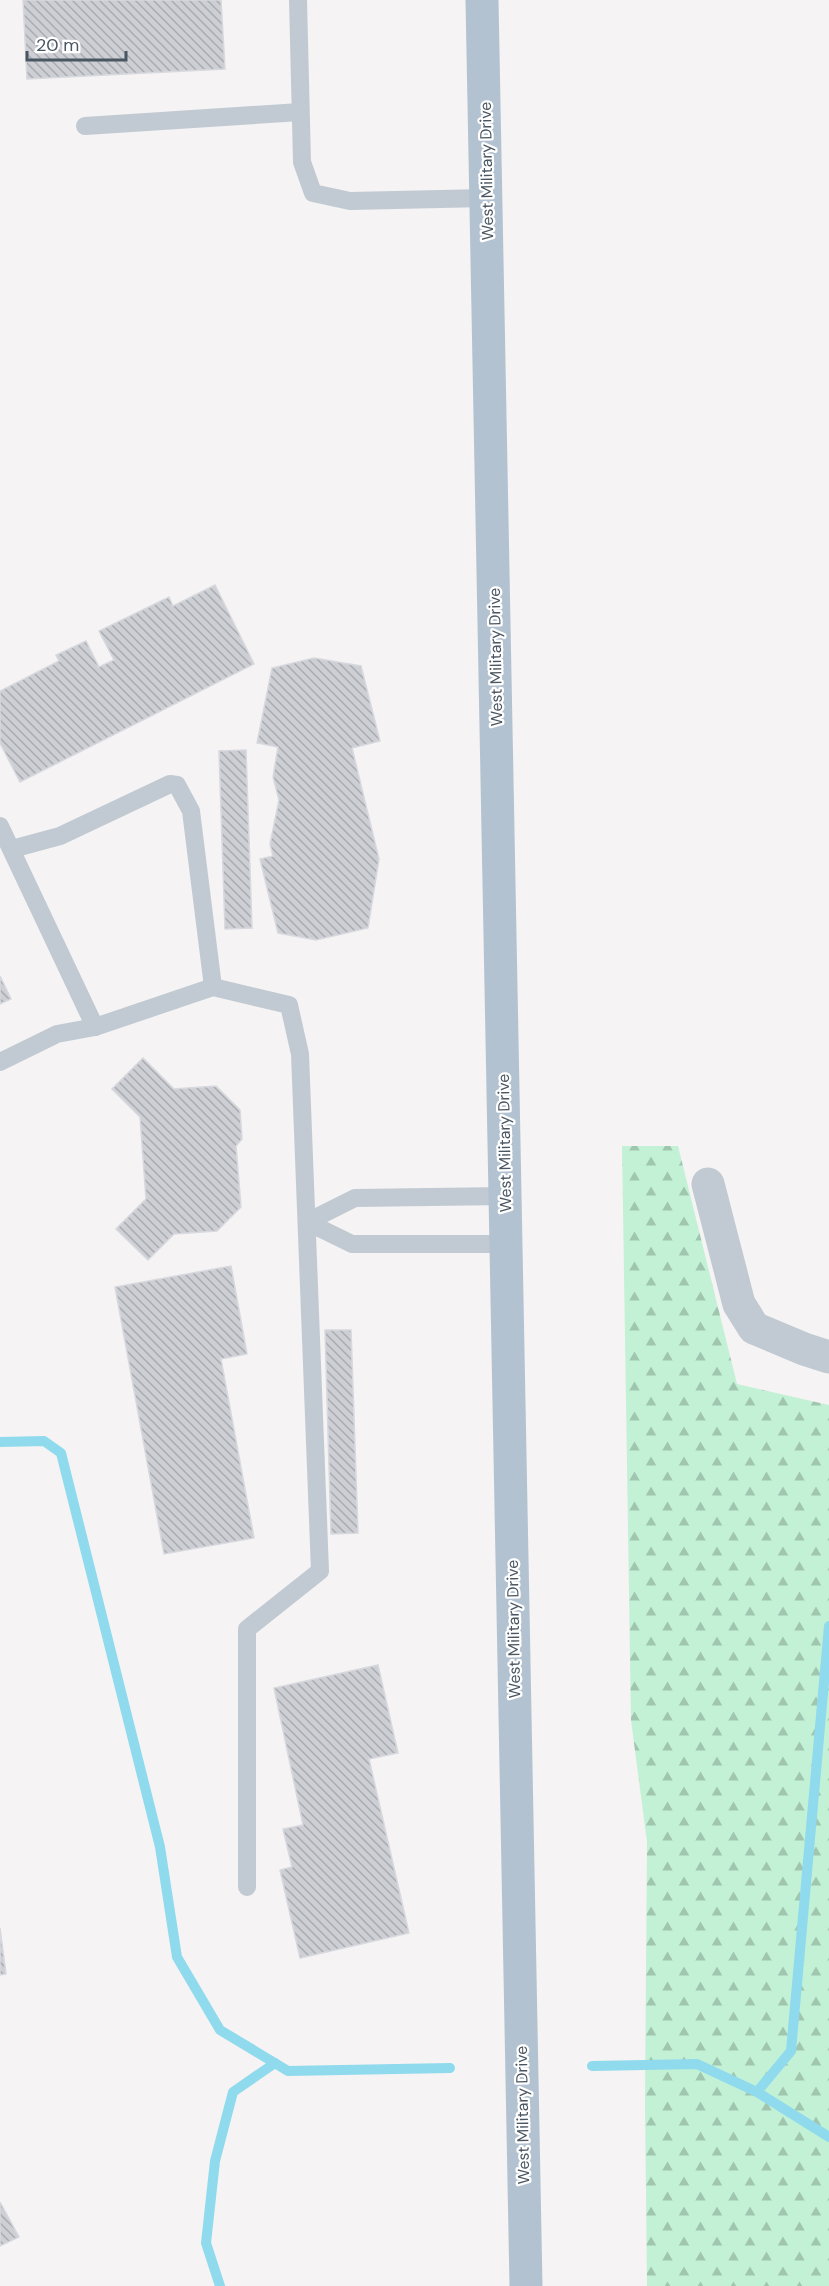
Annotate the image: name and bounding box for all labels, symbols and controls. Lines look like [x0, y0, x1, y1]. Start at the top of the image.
scale bar [27, 24, 126, 62]
text: 20 m [36, 33, 79, 57]
street label: West Military Drive [475, 102, 498, 240]
street label: West Military Drive [484, 588, 507, 726]
street label: West Military Drive [493, 1074, 516, 1212]
street label: West Military Drive [502, 1560, 525, 1698]
street label: West Military Drive [511, 2046, 534, 2184]

